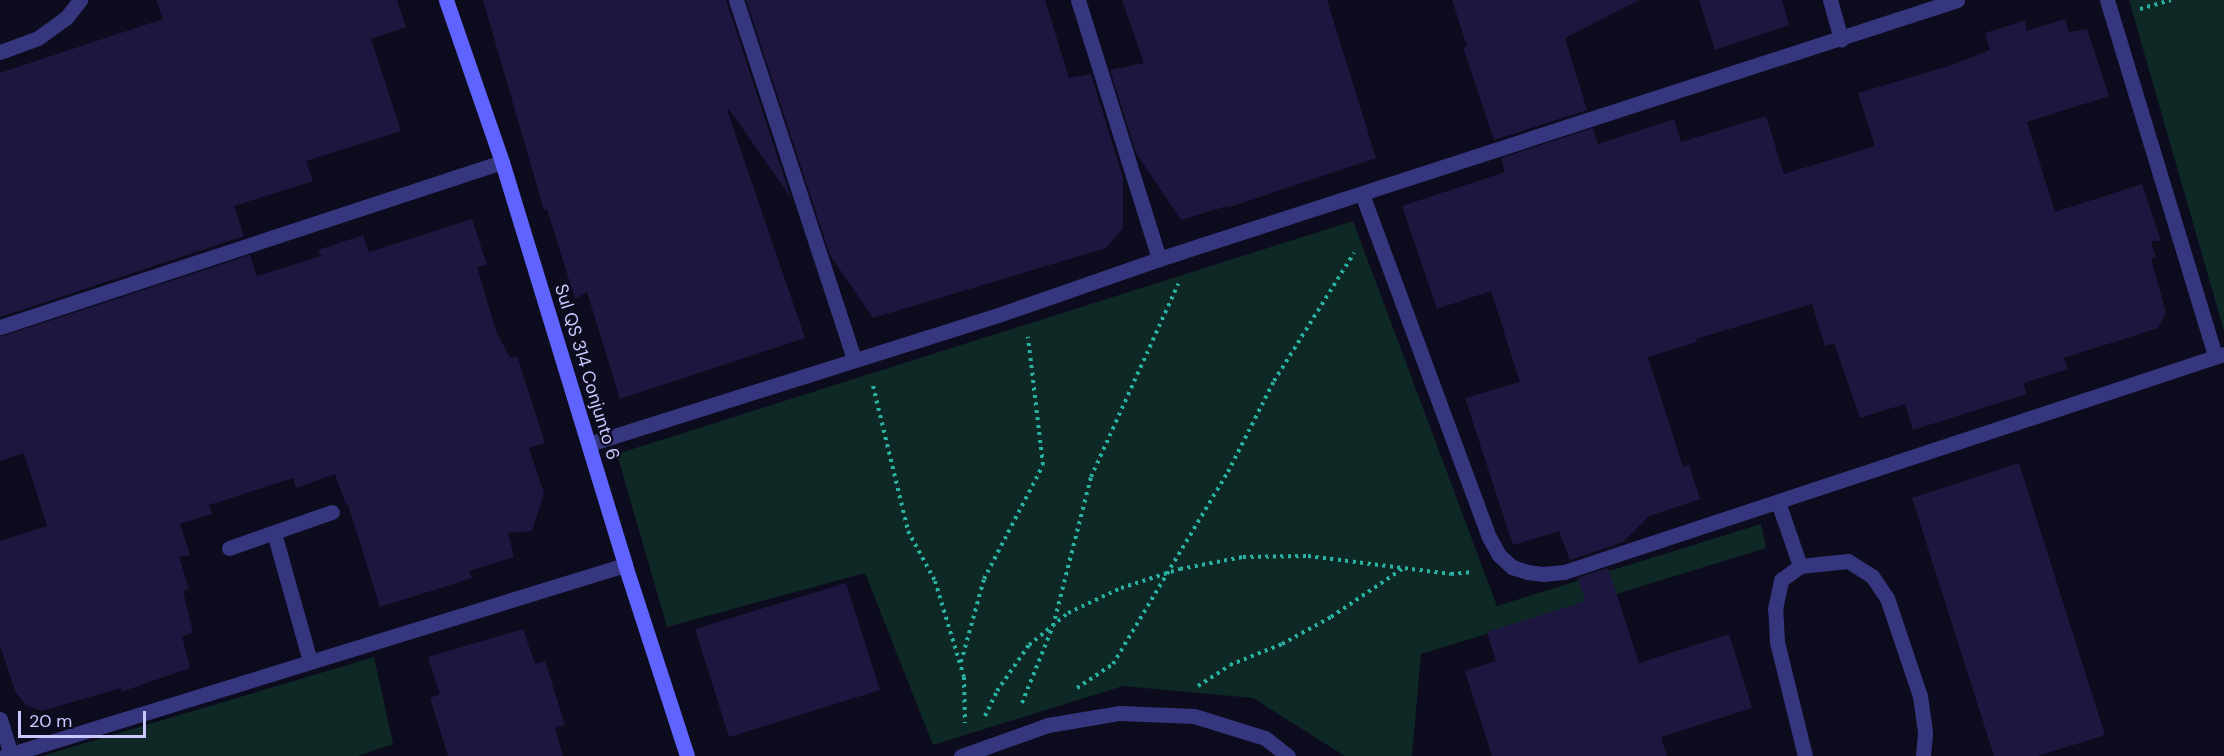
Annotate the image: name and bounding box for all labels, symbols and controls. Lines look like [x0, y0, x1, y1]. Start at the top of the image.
street label: Sul QS 314 Conjunto 6 [550, 281, 624, 463]
scale bar [21, 699, 148, 737]
text: 20 m [29, 709, 72, 733]

